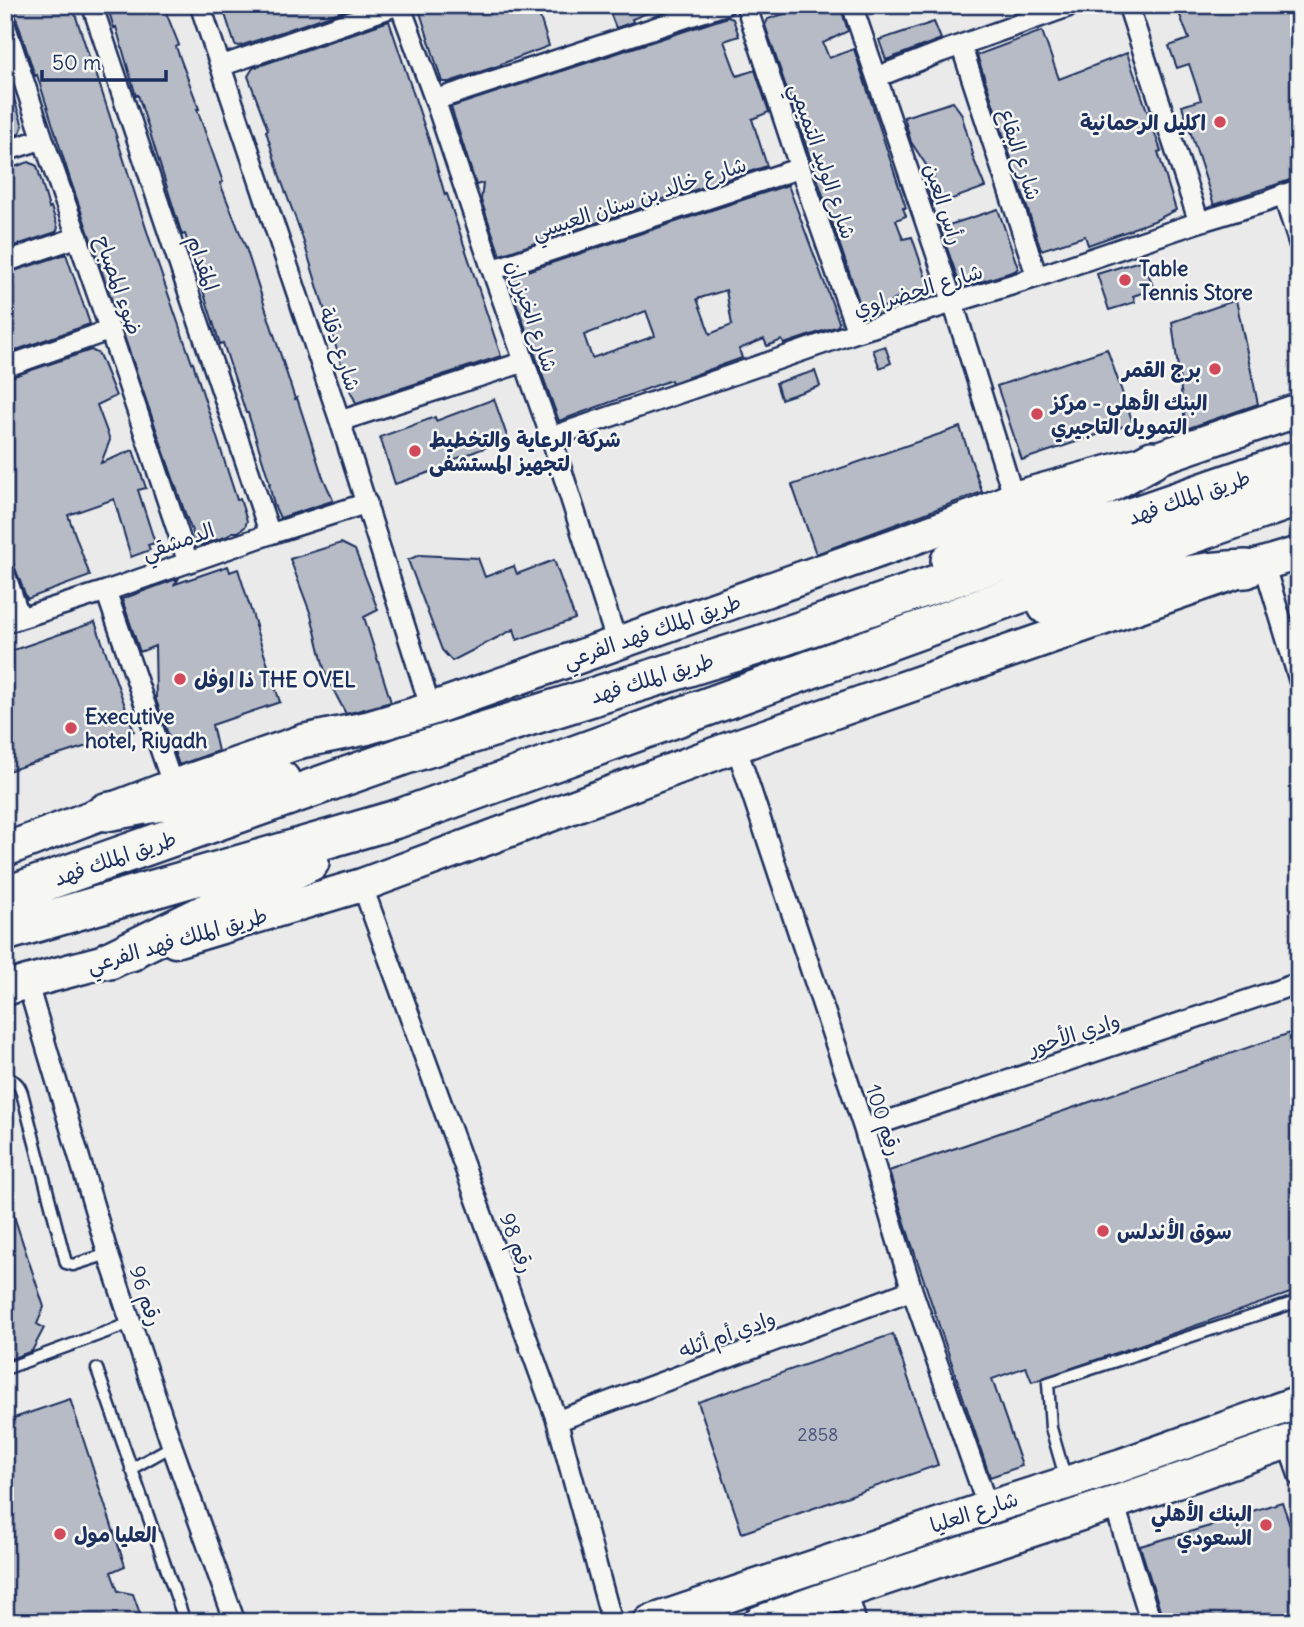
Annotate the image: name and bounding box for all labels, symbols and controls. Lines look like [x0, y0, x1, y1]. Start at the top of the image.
scale bar [42, 38, 166, 82]
text: 50 m [52, 49, 101, 76]
street label: شارع الوليد التميمي [778, 79, 862, 244]
street label: شارع البقاع [991, 105, 1048, 204]
place label: اكليل الرحمانية [1080, 109, 1206, 136]
marker: اكليل الرحمانية [1212, 114, 1228, 130]
street label: شارع خالد بن سنان العبسي [528, 151, 752, 251]
street label: رأس العين [918, 160, 970, 248]
street label: ضوء المصباح [88, 232, 149, 339]
street label: المقدام [178, 232, 225, 295]
place label: Table Tennis Store [1139, 255, 1253, 306]
street label: شارع الخيزران [498, 256, 564, 376]
street label: شارع الحضراوي [850, 257, 987, 324]
marker: Table Tennis Store [1117, 272, 1133, 288]
street label: شارع دقلة [311, 303, 367, 395]
place label: برج القمر [1120, 356, 1201, 383]
marker: برج القمر [1207, 361, 1223, 377]
place label: البنك الأهلي - مركز التمويل التاجيري [1049, 389, 1207, 443]
marker: البنك الأهلي - مركز التمويل التاجيري [1029, 406, 1045, 422]
place label: شركة الرعاية والتخطيط لتجهيز المستشفى [429, 426, 621, 477]
marker: شركة الرعاية والتخطيط لتجهيز المستشفى [407, 443, 423, 459]
street label: طريق الملك فهد [1124, 463, 1254, 531]
street label: الدمشقي [138, 516, 220, 572]
street label: طريق الملك فهد الفرعي [559, 588, 747, 680]
street label: طريق الملك فهد [587, 646, 717, 710]
place label: ذا اوفل THE OVEL [194, 666, 356, 693]
marker: ذا اوفل THE OVEL [172, 671, 188, 687]
place label: Executive hotel, Riyadh [85, 703, 207, 754]
marker: Executive hotel, Riyadh [63, 720, 79, 736]
street label: طريق الملك فهد [50, 824, 180, 892]
street label: طريق الملك فهد الفرعي [84, 901, 272, 984]
street label: وادي الأحور [1023, 1006, 1124, 1064]
street label: رقم 100 [857, 1081, 908, 1160]
street label: رقم 98 [491, 1209, 540, 1278]
place label: سوق الأندلس [1117, 1218, 1232, 1245]
marker: سوق الأندلس [1095, 1223, 1111, 1239]
street label: رقم 96 [121, 1262, 168, 1331]
street label: وادي أم أثله [675, 1304, 780, 1367]
house number: 2858 [798, 1423, 838, 1446]
street label: شارع العليا [926, 1485, 1022, 1541]
place label: البنك الأهلي السعودي [1151, 1500, 1252, 1554]
marker: البنك الأهلي السعودي [1258, 1517, 1274, 1533]
place label: العليا مول [74, 1521, 157, 1548]
marker: العليا مول [52, 1526, 68, 1542]

